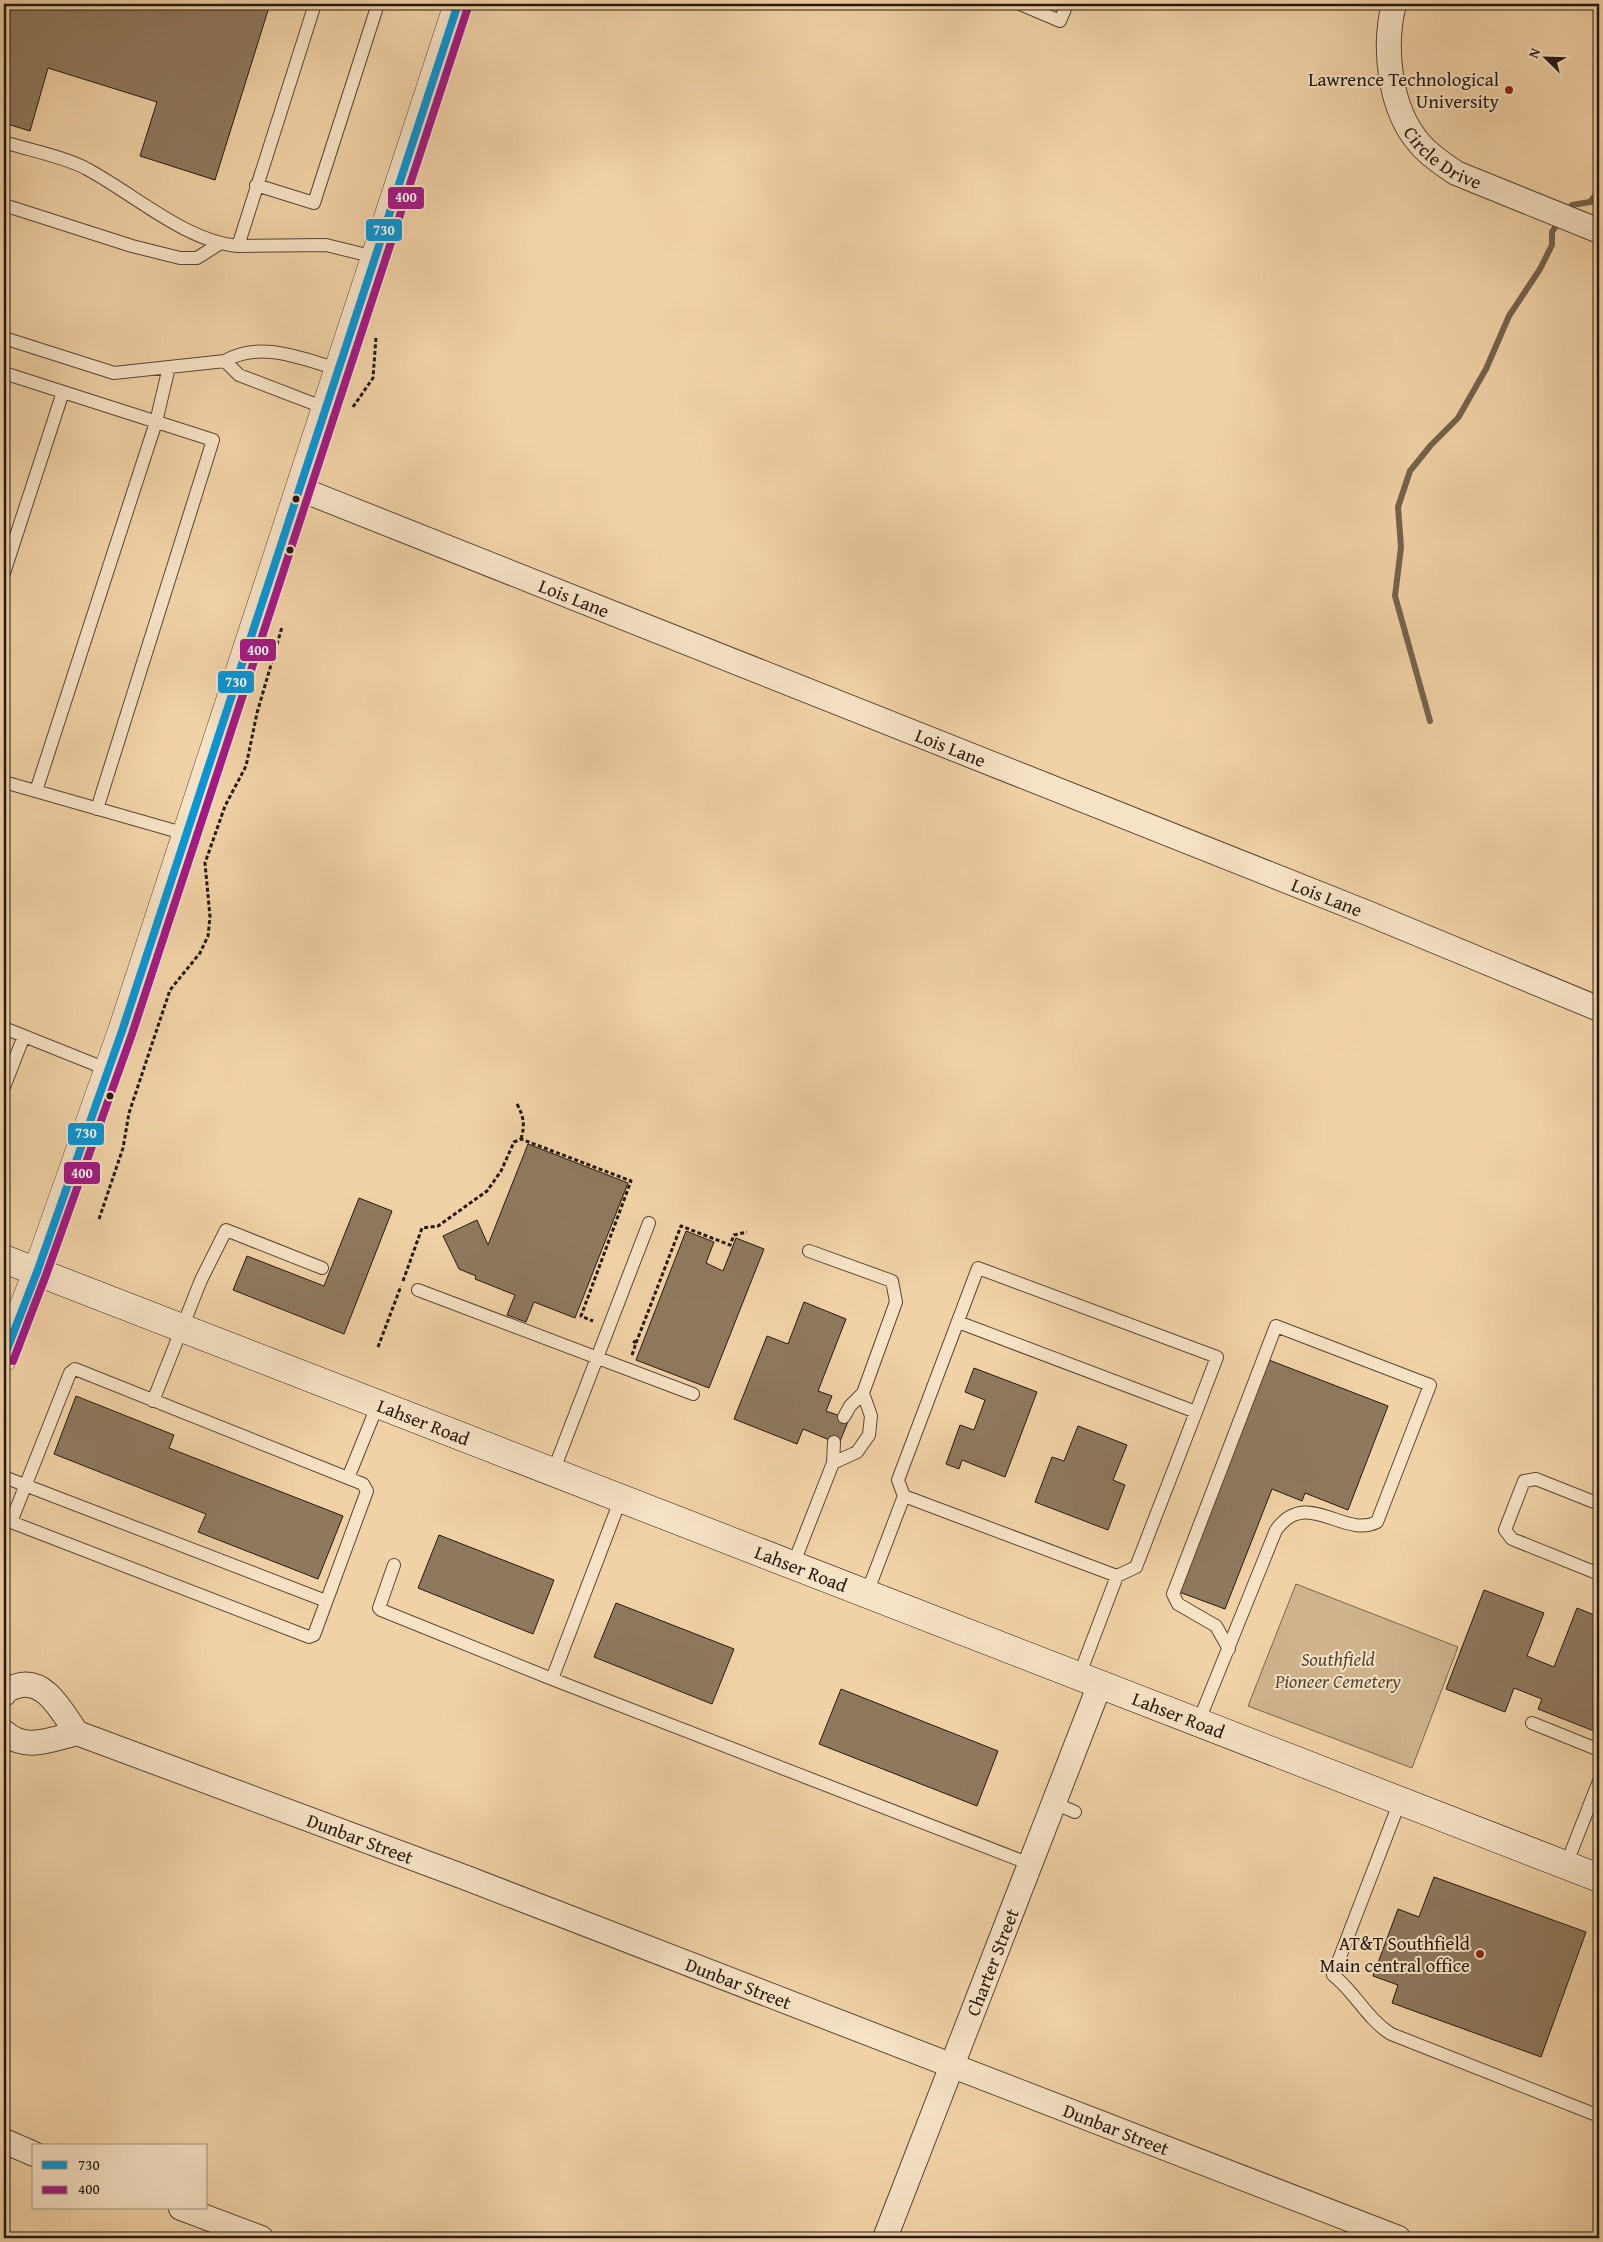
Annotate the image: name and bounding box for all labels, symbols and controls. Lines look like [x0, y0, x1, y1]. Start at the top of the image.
north arrow [1520, 32, 1570, 82]
text: N [1523, 44, 1545, 61]
place label: Lawrence Technological University [1308, 65, 1500, 115]
marker: Lawrence Technological University [1503, 84, 1515, 96]
street label: Circle Drive [1397, 121, 1486, 196]
line badge: 400 [387, 186, 425, 210]
text: 400 [395, 187, 417, 207]
line badge: 730 [365, 218, 403, 242]
text: 730 [373, 220, 395, 240]
unlabelled marker [291, 494, 301, 504]
unlabelled marker [285, 545, 295, 555]
street label: Lois Lane [535, 571, 614, 625]
line badge: 400 [239, 638, 277, 662]
text: 400 [247, 640, 269, 660]
line badge: 730 [217, 670, 255, 694]
text: 730 [225, 672, 247, 692]
street label: Lois Lane [911, 721, 990, 774]
street label: Lois Lane [1287, 870, 1367, 924]
unlabelled marker [105, 1091, 115, 1101]
line badge: 730 [67, 1122, 105, 1146]
text: 730 [75, 1123, 97, 1143]
line badge: 400 [63, 1161, 101, 1185]
text: 400 [71, 1163, 93, 1183]
street label: Lahser Road [373, 1391, 475, 1453]
street label: Lahser Road [751, 1538, 852, 1599]
park label: Southfield Pioneer Cemetery [1274, 1645, 1401, 1695]
street label: Lahser Road [1128, 1684, 1230, 1746]
street label: Dunbar Street [303, 1806, 418, 1871]
street label: Charter Street [958, 1904, 1026, 2020]
place label: AT&T Southfield Main central office [1320, 1929, 1471, 1979]
marker: AT&T Southfield Main central office [1474, 1948, 1486, 1960]
street label: Dunbar Street [681, 1950, 796, 2016]
street label: Dunbar Street [1059, 2096, 1174, 2162]
legend [32, 2144, 208, 2210]
text: 730 [78, 2154, 100, 2175]
text: 400 [78, 2178, 100, 2199]

